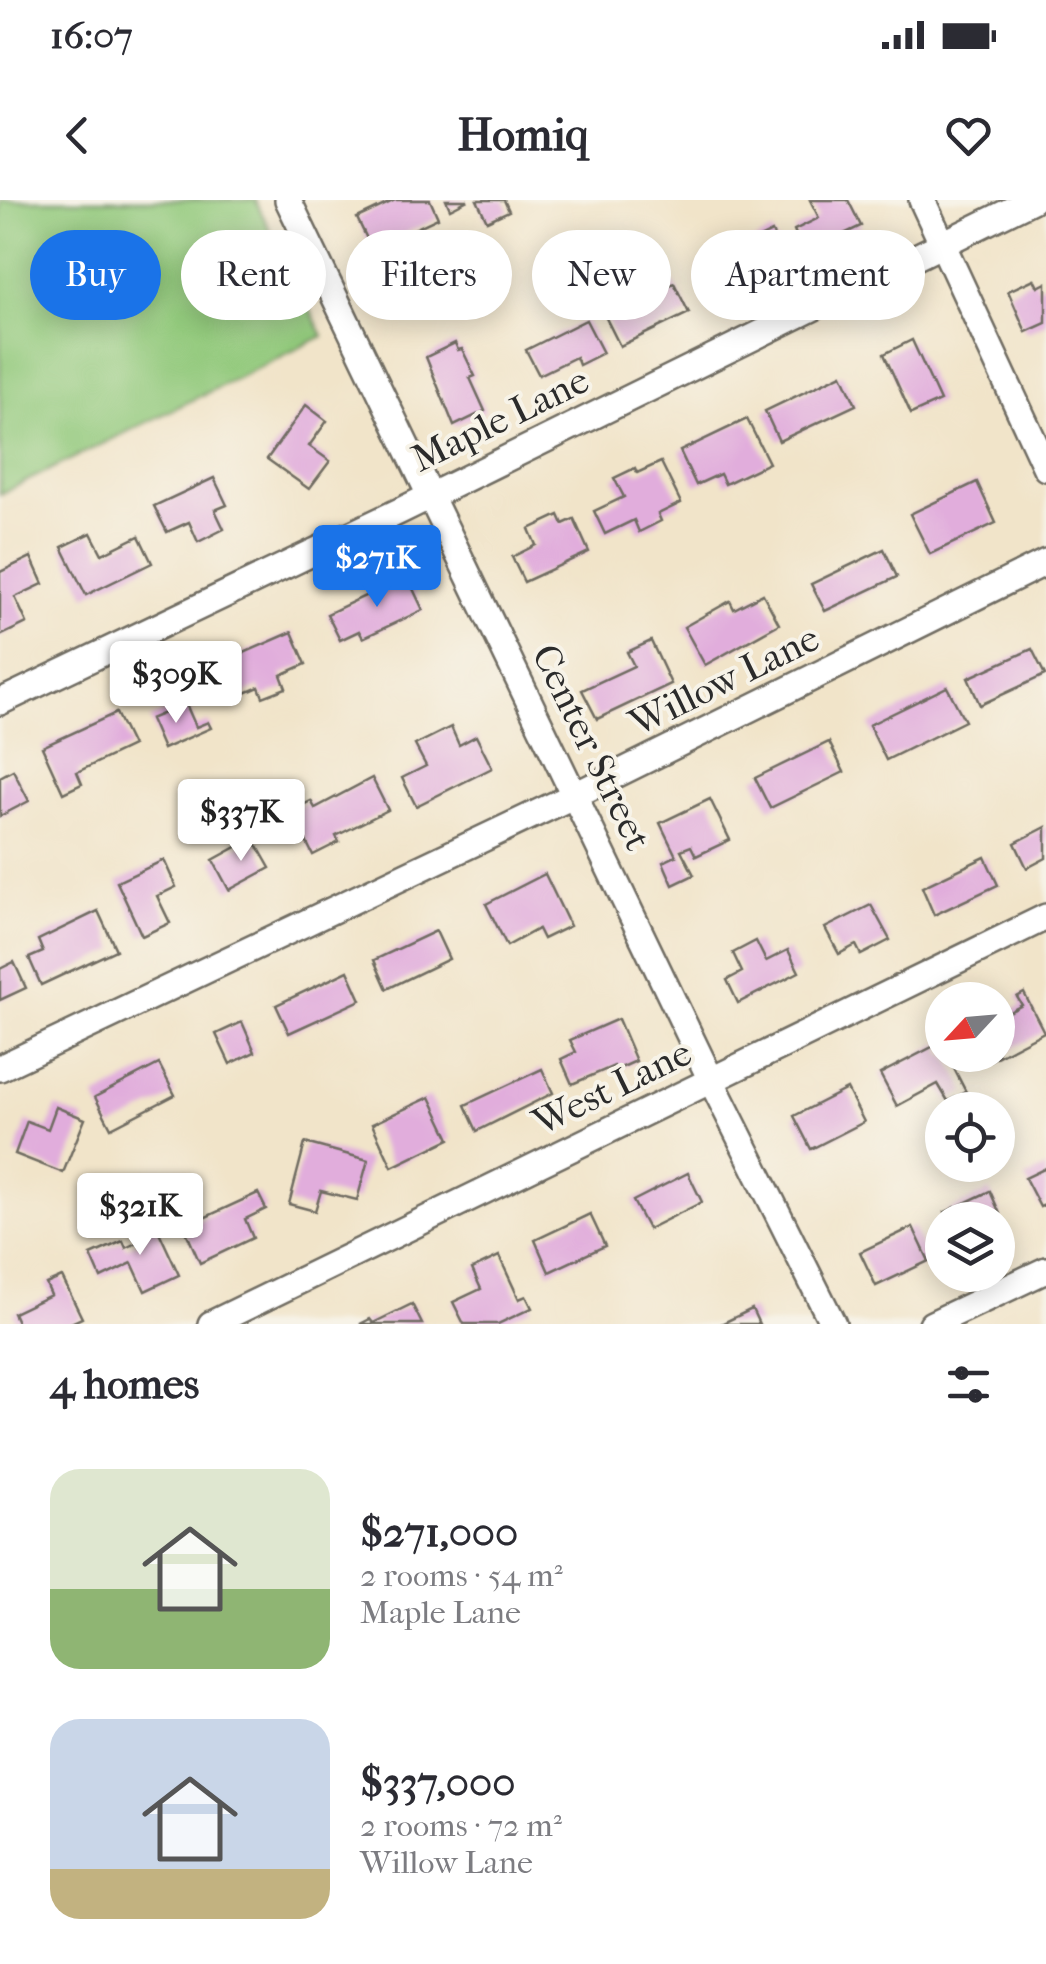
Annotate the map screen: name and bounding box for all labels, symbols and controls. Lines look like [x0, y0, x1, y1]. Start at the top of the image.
text: 16:07 [50, 13, 132, 58]
icon: back [50, 108, 105, 163]
icon: heart [941, 108, 996, 163]
text: Homiq [457, 109, 589, 162]
chip: Buy [30, 230, 161, 320]
chip: Rent [181, 230, 326, 320]
chip: Filters [346, 230, 512, 320]
chip: New [532, 230, 671, 320]
chip: Apartment [691, 230, 925, 320]
street label: Maple Lane [405, 357, 596, 482]
pin: $271K [307, 525, 447, 610]
text: $271K [335, 539, 419, 576]
street label: Willow Lane [621, 615, 826, 746]
street label: Center Street [522, 637, 661, 858]
pin: $309K [106, 641, 246, 726]
text: $309K [132, 655, 220, 692]
pin: $337K [171, 779, 311, 864]
text: $337K [200, 793, 282, 830]
north arrow [925, 982, 1015, 1072]
map controls [925, 982, 1015, 1292]
street label: West Lane [525, 1030, 699, 1146]
button: locate [925, 1092, 1015, 1182]
pin: $321K [70, 1173, 210, 1258]
text: $321K [99, 1187, 181, 1224]
button: layers [925, 1202, 1015, 1292]
icon: filters [941, 1357, 996, 1412]
text: 4 homes [50, 1360, 199, 1409]
text: $271,000 [360, 1508, 518, 1557]
icon: home [130, 1509, 250, 1629]
text: 2 rooms · 54 m² [360, 1557, 563, 1594]
text: Maple Lane [360, 1594, 521, 1631]
text: $337,000 [360, 1758, 515, 1807]
icon: home [130, 1759, 250, 1879]
text: 2 rooms · 72 m² [360, 1807, 562, 1844]
text: Willow Lane [360, 1844, 533, 1881]

